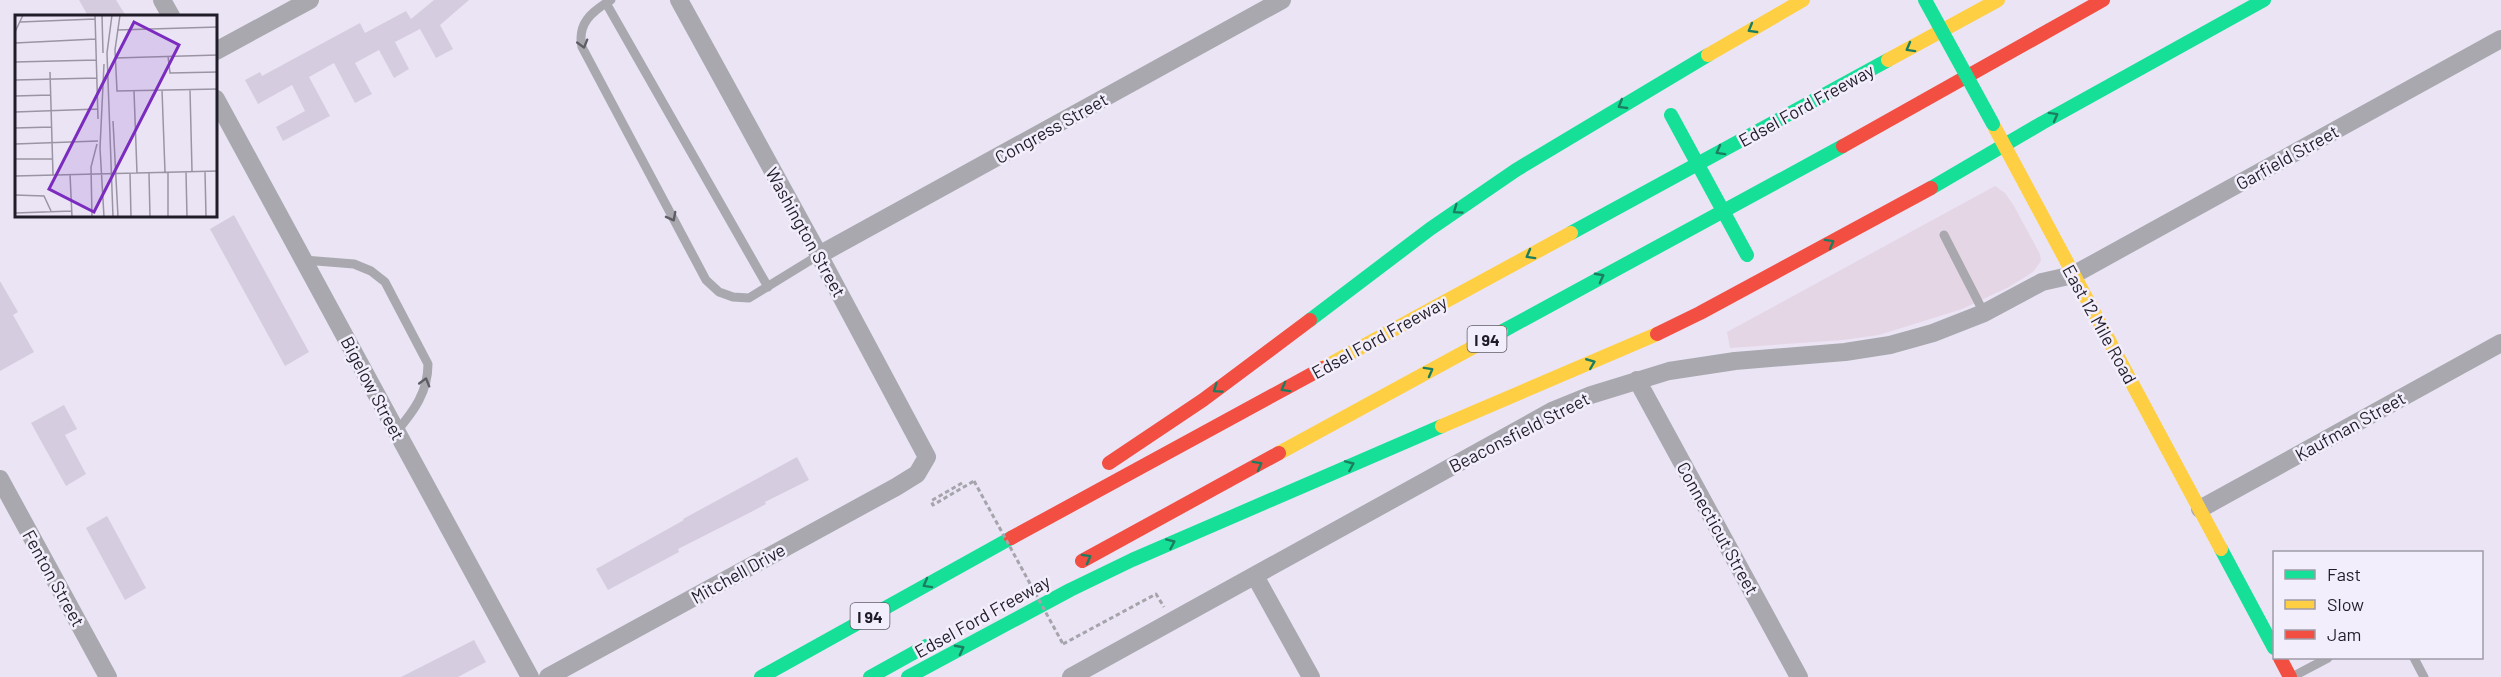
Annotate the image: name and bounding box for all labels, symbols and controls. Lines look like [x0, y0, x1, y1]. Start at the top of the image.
inset map [15, 15, 218, 218]
one-way arrow [1748, 22, 1758, 33]
one-way arrow [576, 38, 588, 49]
one-way arrow [1905, 41, 1916, 52]
street label: Edsel Ford Freeway [1734, 59, 1878, 151]
street label: Congress Street [991, 88, 1111, 168]
one-way arrow [1618, 97, 1628, 109]
one-way arrow [2048, 112, 2058, 123]
street label: Garfield Street [2232, 120, 2342, 194]
one-way arrow [1716, 144, 1726, 155]
street label: Washington Street [761, 163, 851, 301]
one-way arrow [1453, 202, 1464, 213]
one-way arrow [665, 211, 676, 221]
one-way arrow [1824, 239, 1834, 250]
one-way arrow [1526, 248, 1536, 259]
street label: East 12 Mile Road [2058, 260, 2142, 388]
one-way arrow [1594, 273, 1605, 285]
street label: Edsel Ford Freeway [1307, 291, 1451, 383]
road number: I 94 [1468, 326, 1506, 352]
street label: Bigelow Street [336, 332, 410, 444]
one-way arrow [1585, 358, 1596, 370]
one-way arrow [1423, 367, 1433, 378]
one-way arrow [418, 377, 430, 388]
one-way arrow [1281, 381, 1291, 392]
one-way arrow [1213, 382, 1224, 393]
street label: Beaconsfield Street [1445, 387, 1593, 477]
street label: Kaufman Street [2291, 387, 2409, 465]
street label: Connecticut Street [1672, 458, 1764, 598]
one-way arrow [1252, 460, 1262, 472]
one-way arrow [1344, 460, 1355, 472]
street label: Fenton Street [18, 526, 90, 630]
street label: Mitchell Drive [687, 538, 789, 608]
one-way arrow [1165, 538, 1176, 550]
legend [2273, 551, 2483, 659]
one-way arrow [1081, 554, 1091, 565]
text: Fast [2327, 563, 2361, 585]
street label: Edsel Ford Freeway [910, 570, 1054, 662]
one-way arrow [923, 577, 934, 588]
text: Slow [2327, 593, 2364, 615]
road number: I 94 [850, 603, 890, 629]
text: Jam [2327, 623, 2361, 645]
one-way arrow [953, 645, 964, 656]

